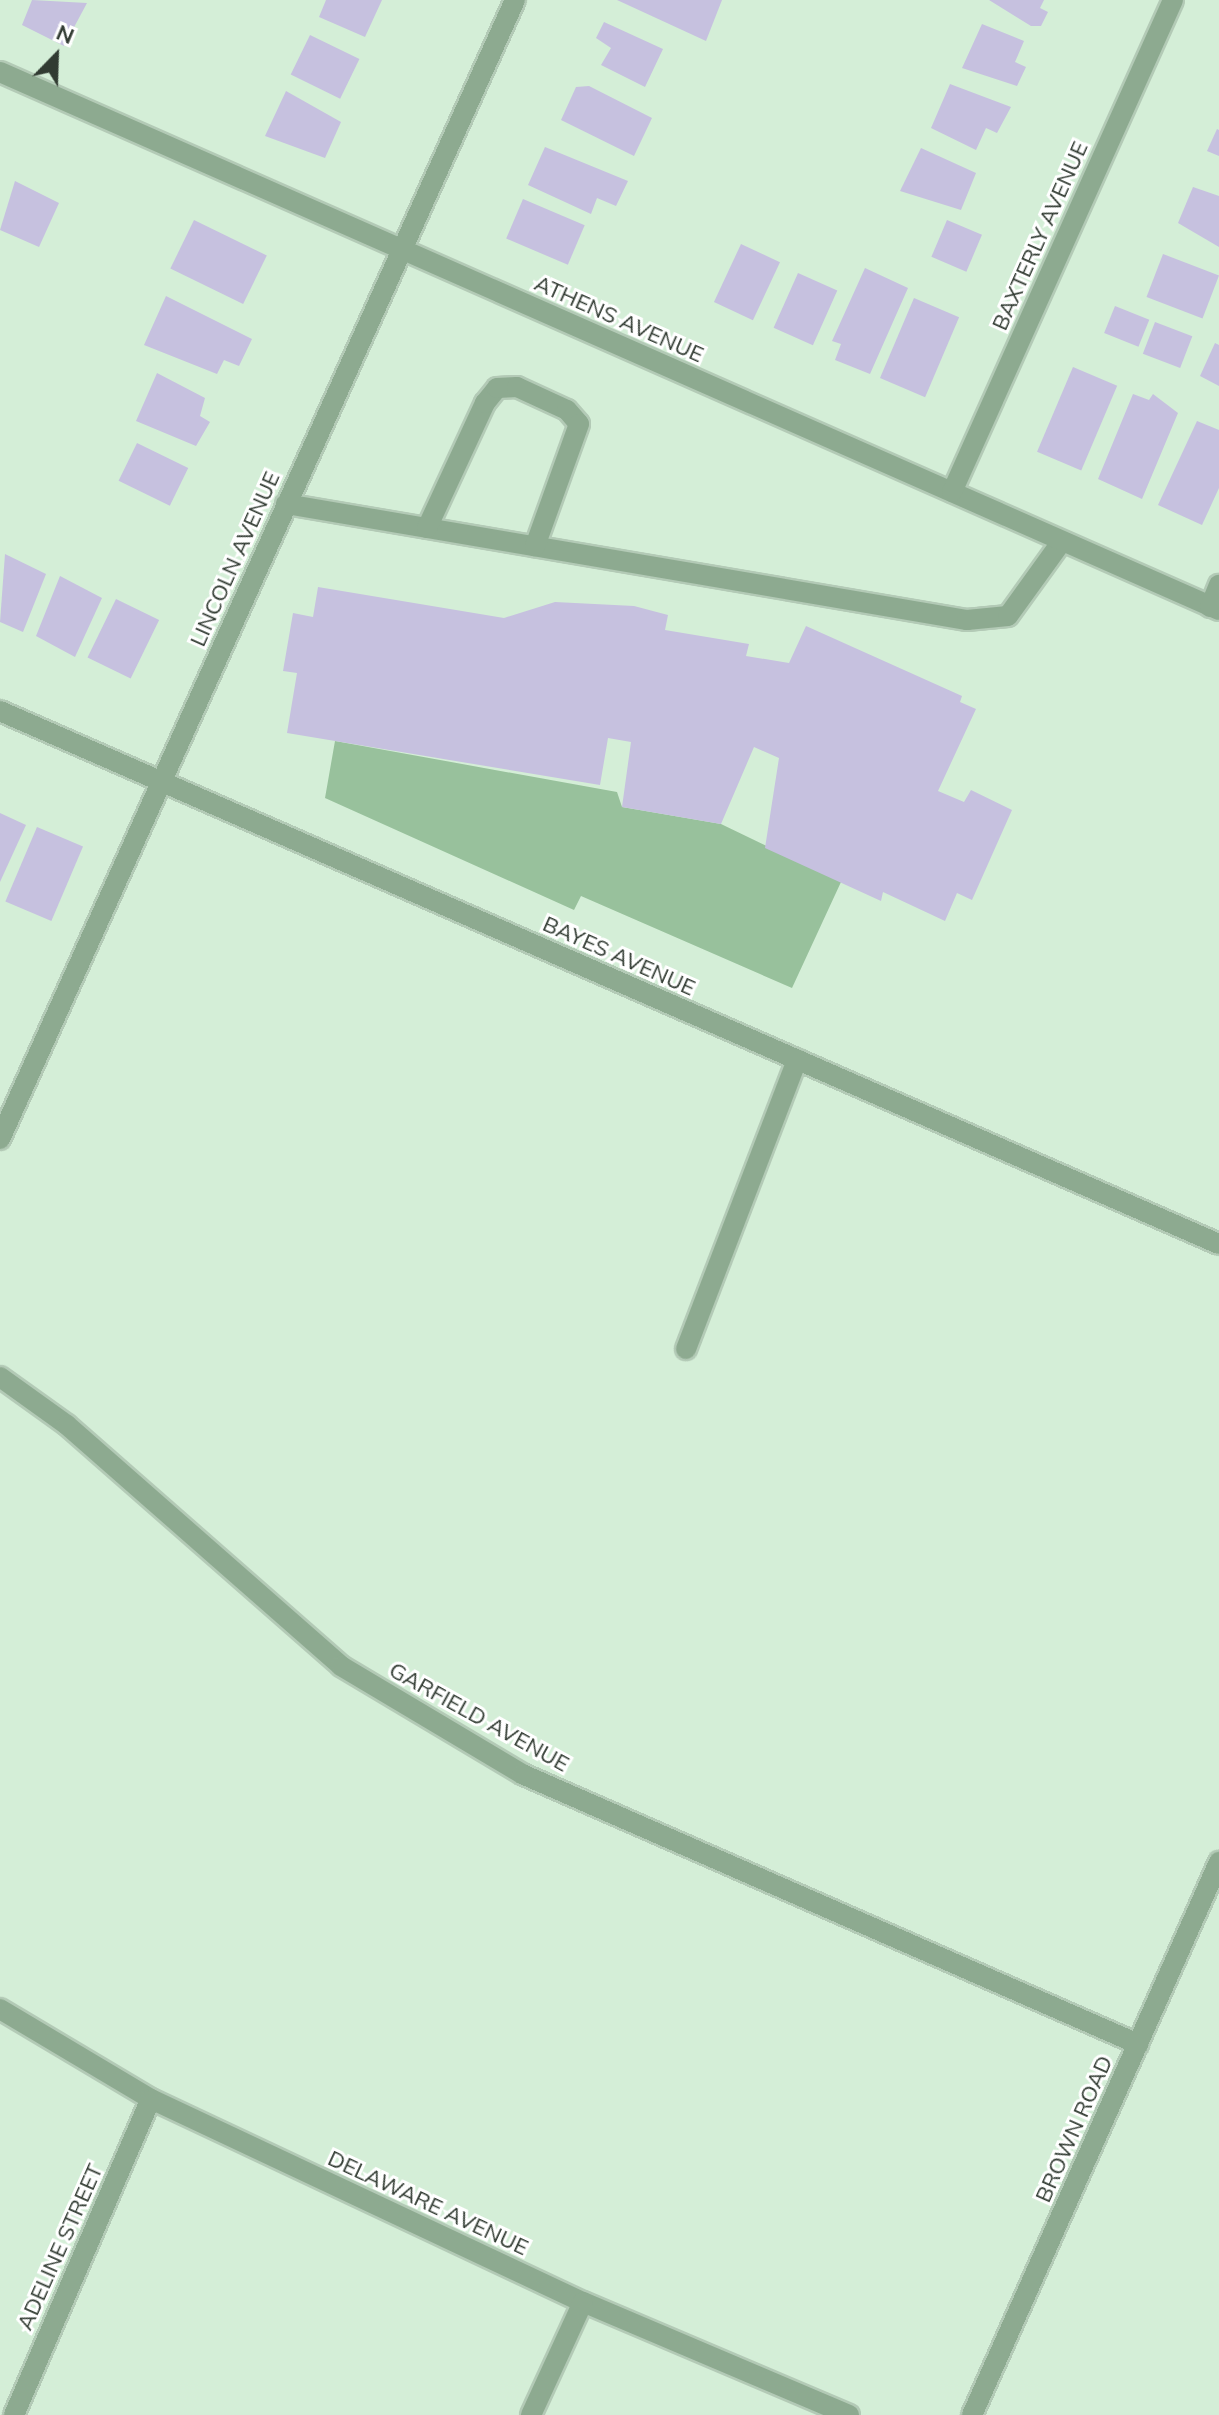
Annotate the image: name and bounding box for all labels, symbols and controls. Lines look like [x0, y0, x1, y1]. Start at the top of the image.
north arrow [16, 16, 96, 96]
text: N [52, 18, 78, 50]
street label: BAXTERLY AVENUE [987, 138, 1093, 334]
street label: ATHENS AVENUE [530, 270, 708, 368]
street label: LINCOLN AVENUE [185, 468, 285, 650]
street label: BAYES AVENUE [539, 911, 699, 1001]
street label: GARFIELD AVENUE [385, 1657, 573, 1777]
street label: BROWN ROAD [1030, 2052, 1118, 2206]
street label: DELAWARE AVENUE [324, 2145, 532, 2261]
street label: ADELINE STREET [12, 2160, 108, 2334]

